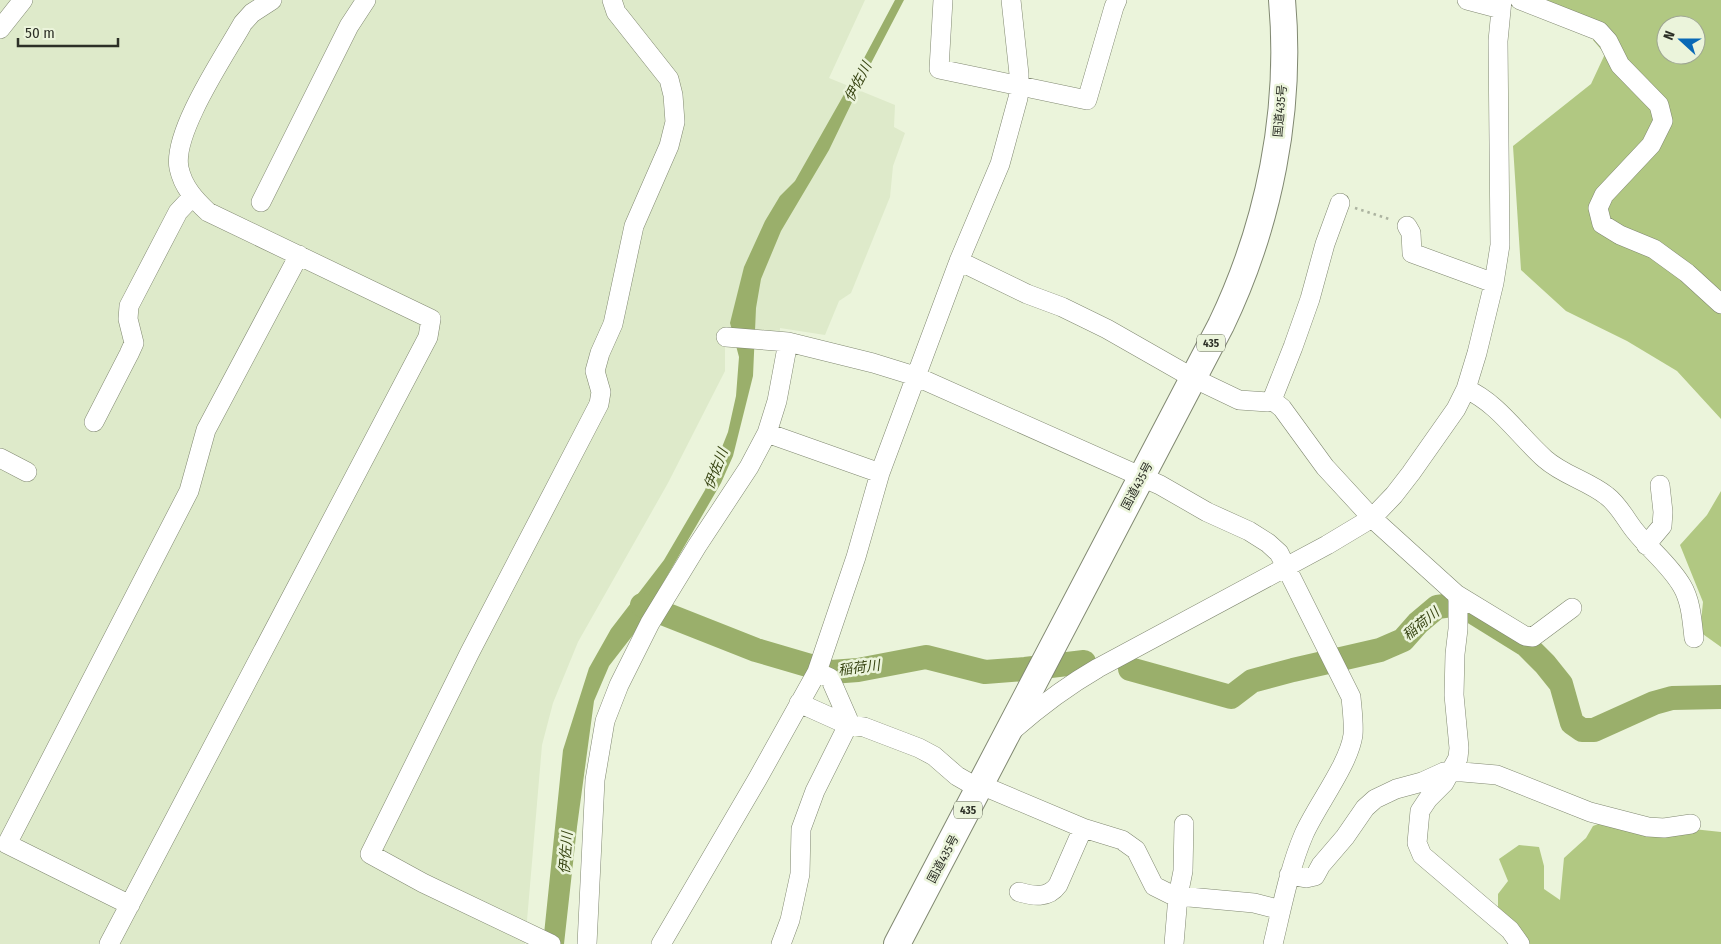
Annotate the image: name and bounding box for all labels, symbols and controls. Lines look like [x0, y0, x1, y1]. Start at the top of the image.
scale bar [18, 15, 118, 47]
north arrow [1656, 15, 1706, 65]
text: 50 m [25, 24, 55, 42]
text: N [1660, 29, 1679, 42]
water label: 伊佐川 [841, 58, 876, 105]
street label: 国道435号 [1271, 84, 1289, 138]
road number: 435 [1197, 334, 1225, 352]
water label: 伊佐川 [701, 444, 732, 492]
street label: 国道435号 [1118, 460, 1156, 512]
water label: 稲荷川 [1399, 603, 1444, 644]
water label: 稲荷川 [837, 657, 883, 679]
road number: 435 [954, 802, 982, 818]
water label: 伊佐川 [556, 829, 576, 875]
street label: 国道435号 [924, 833, 962, 885]

